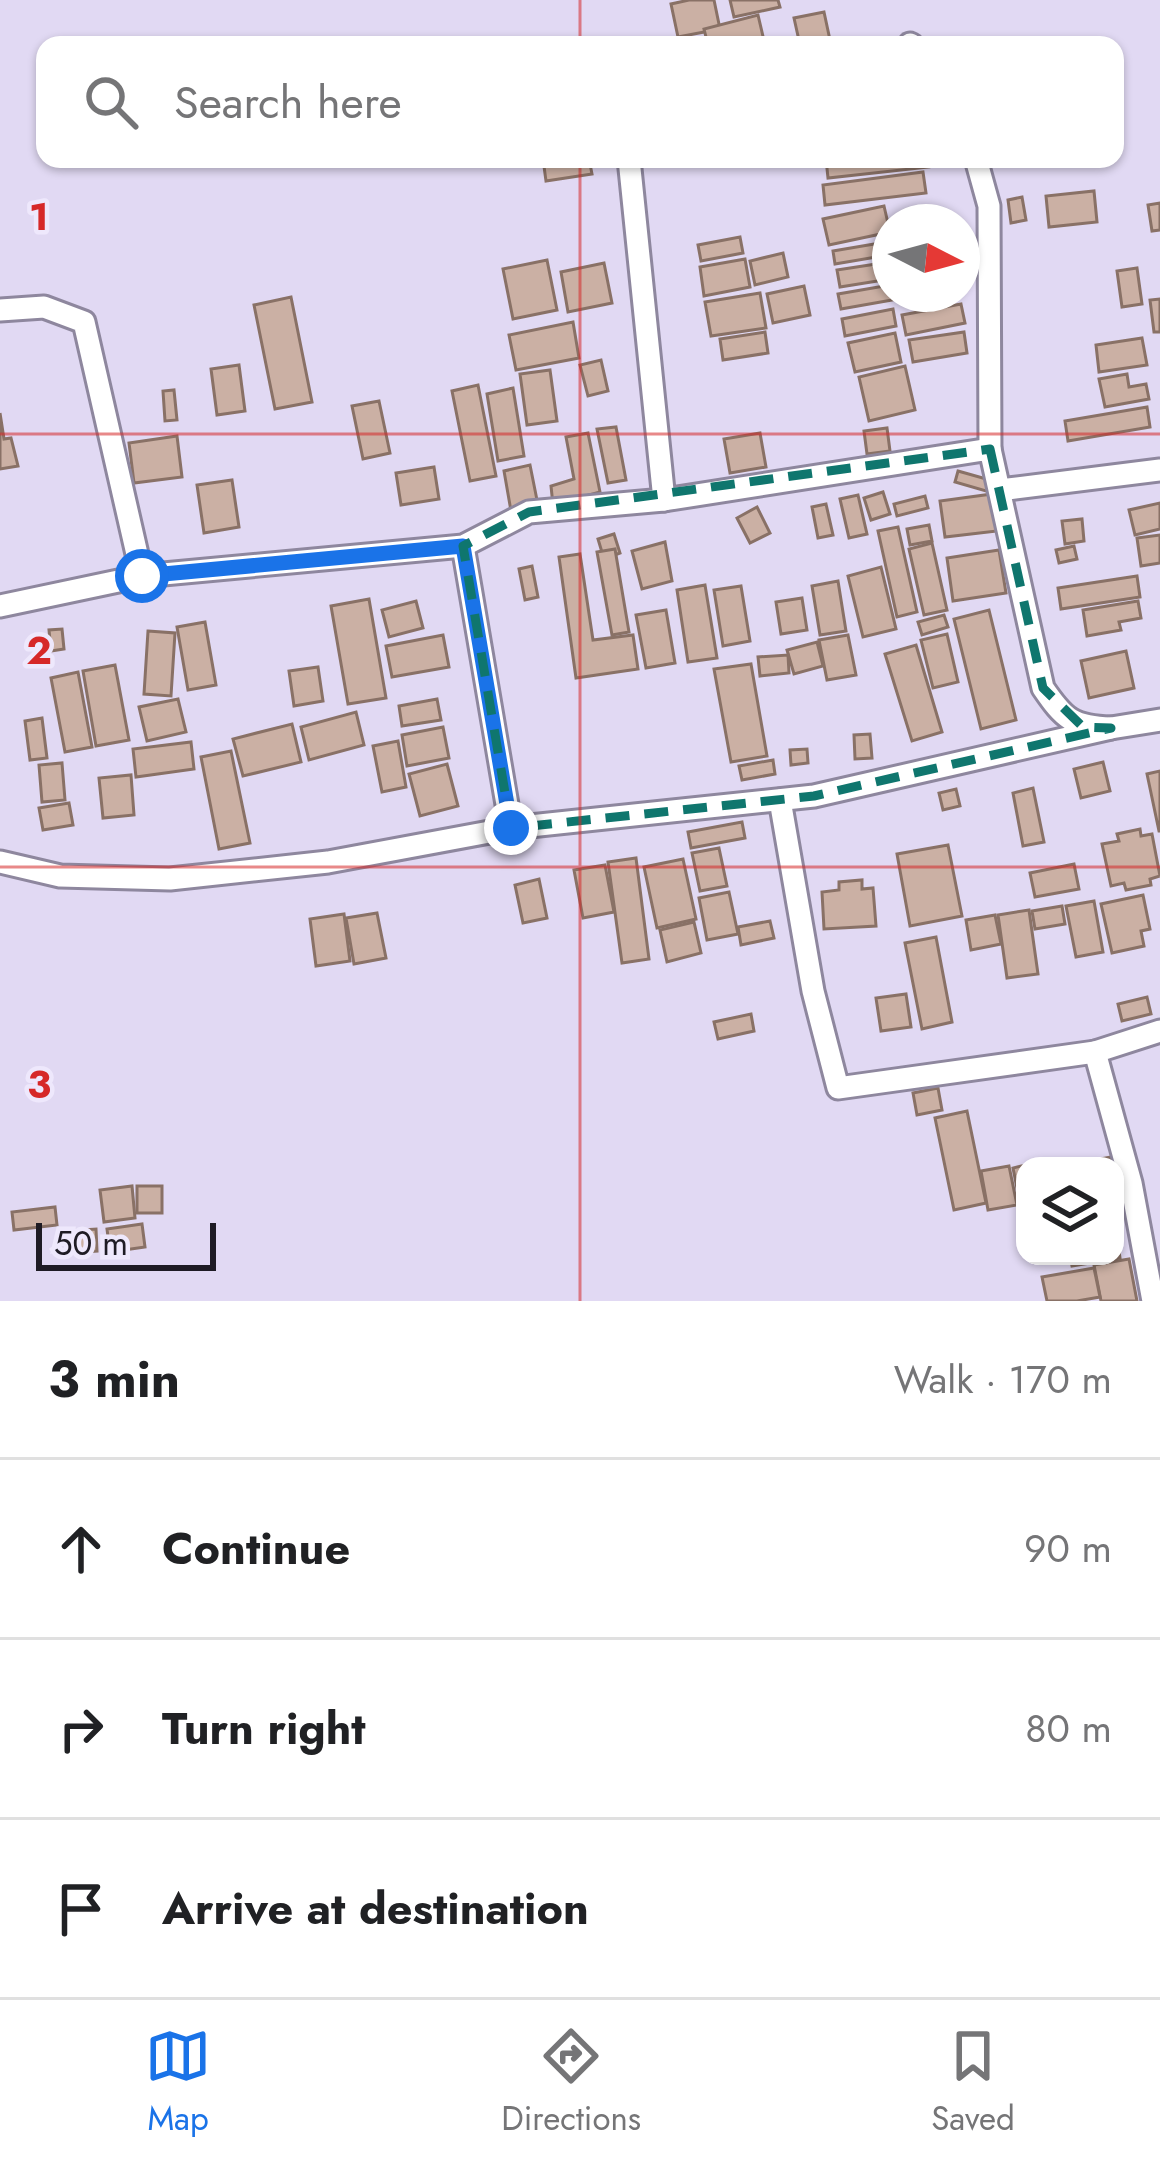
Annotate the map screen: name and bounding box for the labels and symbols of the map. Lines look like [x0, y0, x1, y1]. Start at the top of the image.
text: 1 [29, 188, 49, 245]
north arrow [872, 204, 980, 312]
route start [115, 549, 169, 603]
text: 2 [26, 622, 52, 679]
route end [484, 801, 538, 855]
text: 3 [27, 1056, 51, 1113]
scale bar [36, 1217, 216, 1270]

